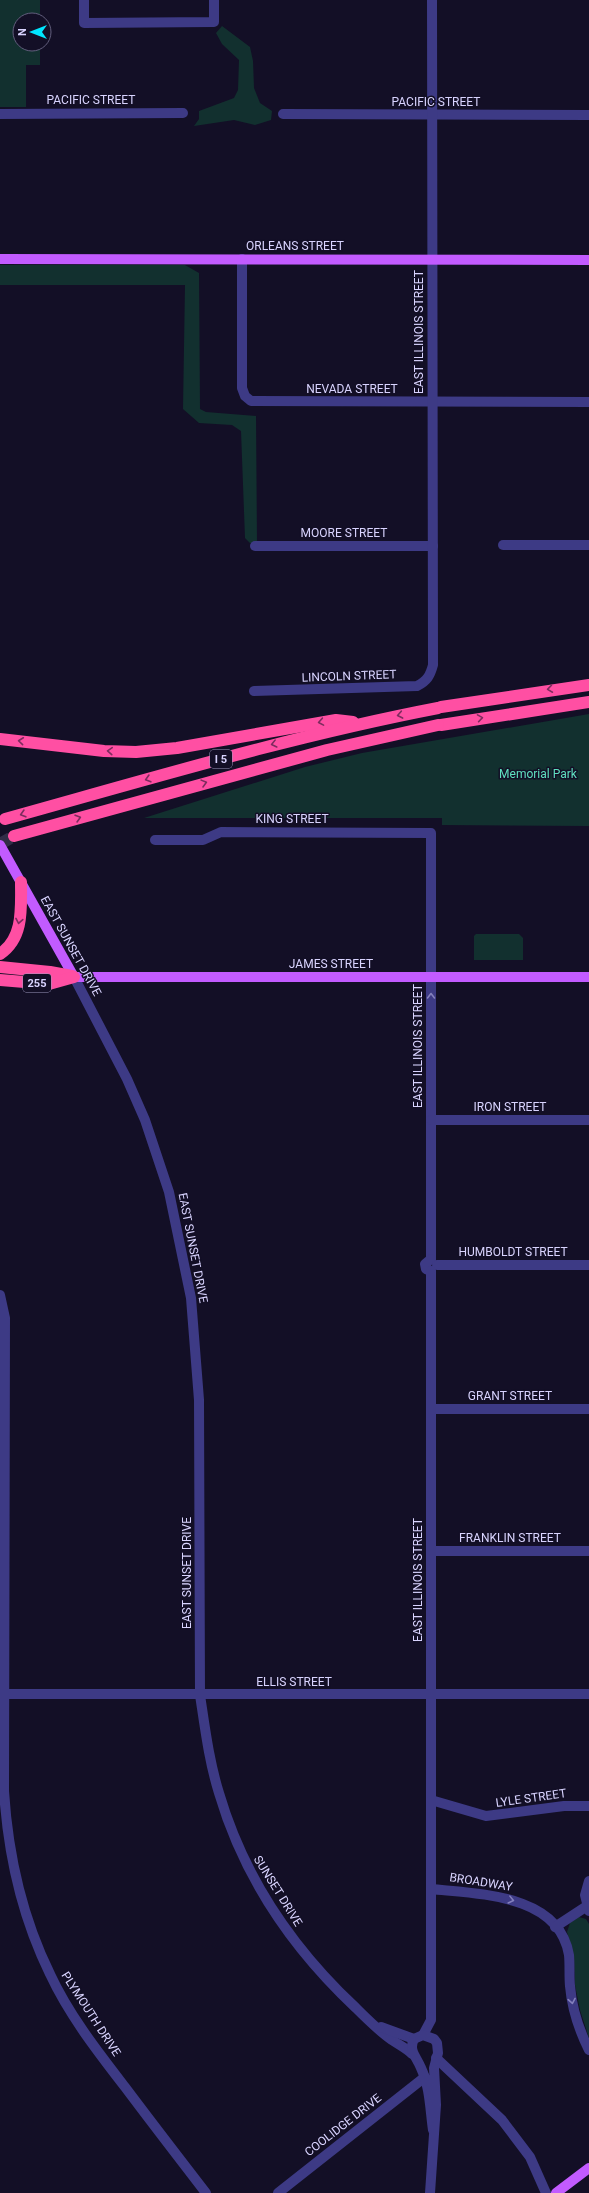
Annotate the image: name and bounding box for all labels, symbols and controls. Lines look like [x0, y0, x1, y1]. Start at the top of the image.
north arrow [12, 12, 52, 52]
text: N [16, 28, 29, 36]
street label: PACIFIC STREET [47, 93, 135, 107]
street label: PACIFIC STREET [392, 95, 480, 109]
street label: ORLEANS STREET [246, 239, 344, 253]
street label: EAST ILLINOIS STREET [412, 270, 426, 394]
street label: NEVADA STREET [306, 382, 398, 396]
street label: MOORE STREET [301, 526, 387, 540]
street label: LINCOLN STREET [301, 667, 397, 685]
one-way arrow [547, 684, 553, 693]
one-way arrow [397, 710, 403, 719]
one-way arrow [477, 715, 483, 723]
one-way arrow [318, 717, 324, 726]
one-way arrow [18, 737, 24, 746]
one-way arrow [270, 740, 277, 748]
one-way arrow [107, 747, 113, 756]
road number: I 5 [210, 750, 232, 768]
park label: Memorial Park [499, 767, 578, 781]
one-way arrow [145, 774, 152, 783]
one-way arrow [200, 779, 207, 788]
one-way arrow [20, 809, 27, 818]
street label: KING STREET [255, 812, 329, 826]
one-way arrow [75, 814, 82, 823]
street label: EAST SUNSET DRIVE [38, 894, 104, 999]
one-way arrow [16, 918, 24, 924]
street label: JAMES STREET [289, 957, 373, 971]
road number: 255 [23, 974, 51, 992]
street label: EAST ILLINOIS STREET [411, 984, 425, 1108]
one-way arrow [427, 993, 435, 999]
street label: IRON STREET [473, 1100, 547, 1114]
street label: EAST SUNSET DRIVE [175, 1192, 211, 1305]
street label: HUMBOLDT STREET [458, 1245, 568, 1259]
street label: GRANT STREET [468, 1389, 552, 1403]
street label: EAST SUNSET DRIVE [180, 1517, 194, 1629]
street label: EAST ILLINOIS STREET [411, 1518, 425, 1642]
street label: FRANKLIN STREET [459, 1531, 561, 1545]
street label: ELLIS STREET [256, 1675, 332, 1689]
street label: LYLE STREET [495, 1786, 567, 1810]
street label: SUNSET DRIVE [251, 1853, 305, 1929]
street label: BROADWAY [448, 1870, 514, 1894]
one-way arrow [508, 1895, 515, 1904]
street label: PLYMOUTH DRIVE [58, 1969, 124, 2059]
one-way arrow [567, 1998, 576, 2004]
street label: COOLIDGE DRIVE [302, 2091, 384, 2159]

